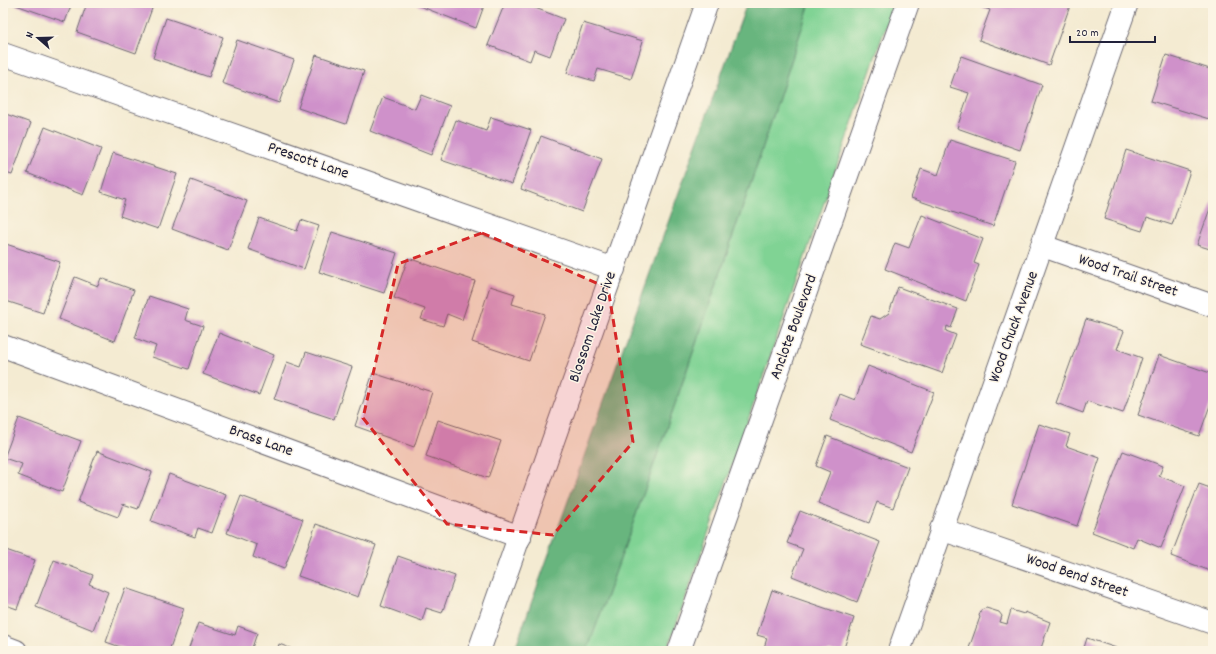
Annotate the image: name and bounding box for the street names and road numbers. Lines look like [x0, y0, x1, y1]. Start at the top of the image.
street label: Prescott Lane [264, 136, 352, 186]
street label: Wood Trail Street [1075, 248, 1181, 304]
street label: Blossom Lake Drive [563, 268, 623, 386]
street label: Wood Chuck Avenue [983, 268, 1045, 386]
street label: Anclote Boulevard [764, 271, 824, 383]
street label: Brass Lane [226, 419, 296, 463]
street label: Wood Bend Street [1023, 548, 1131, 604]

